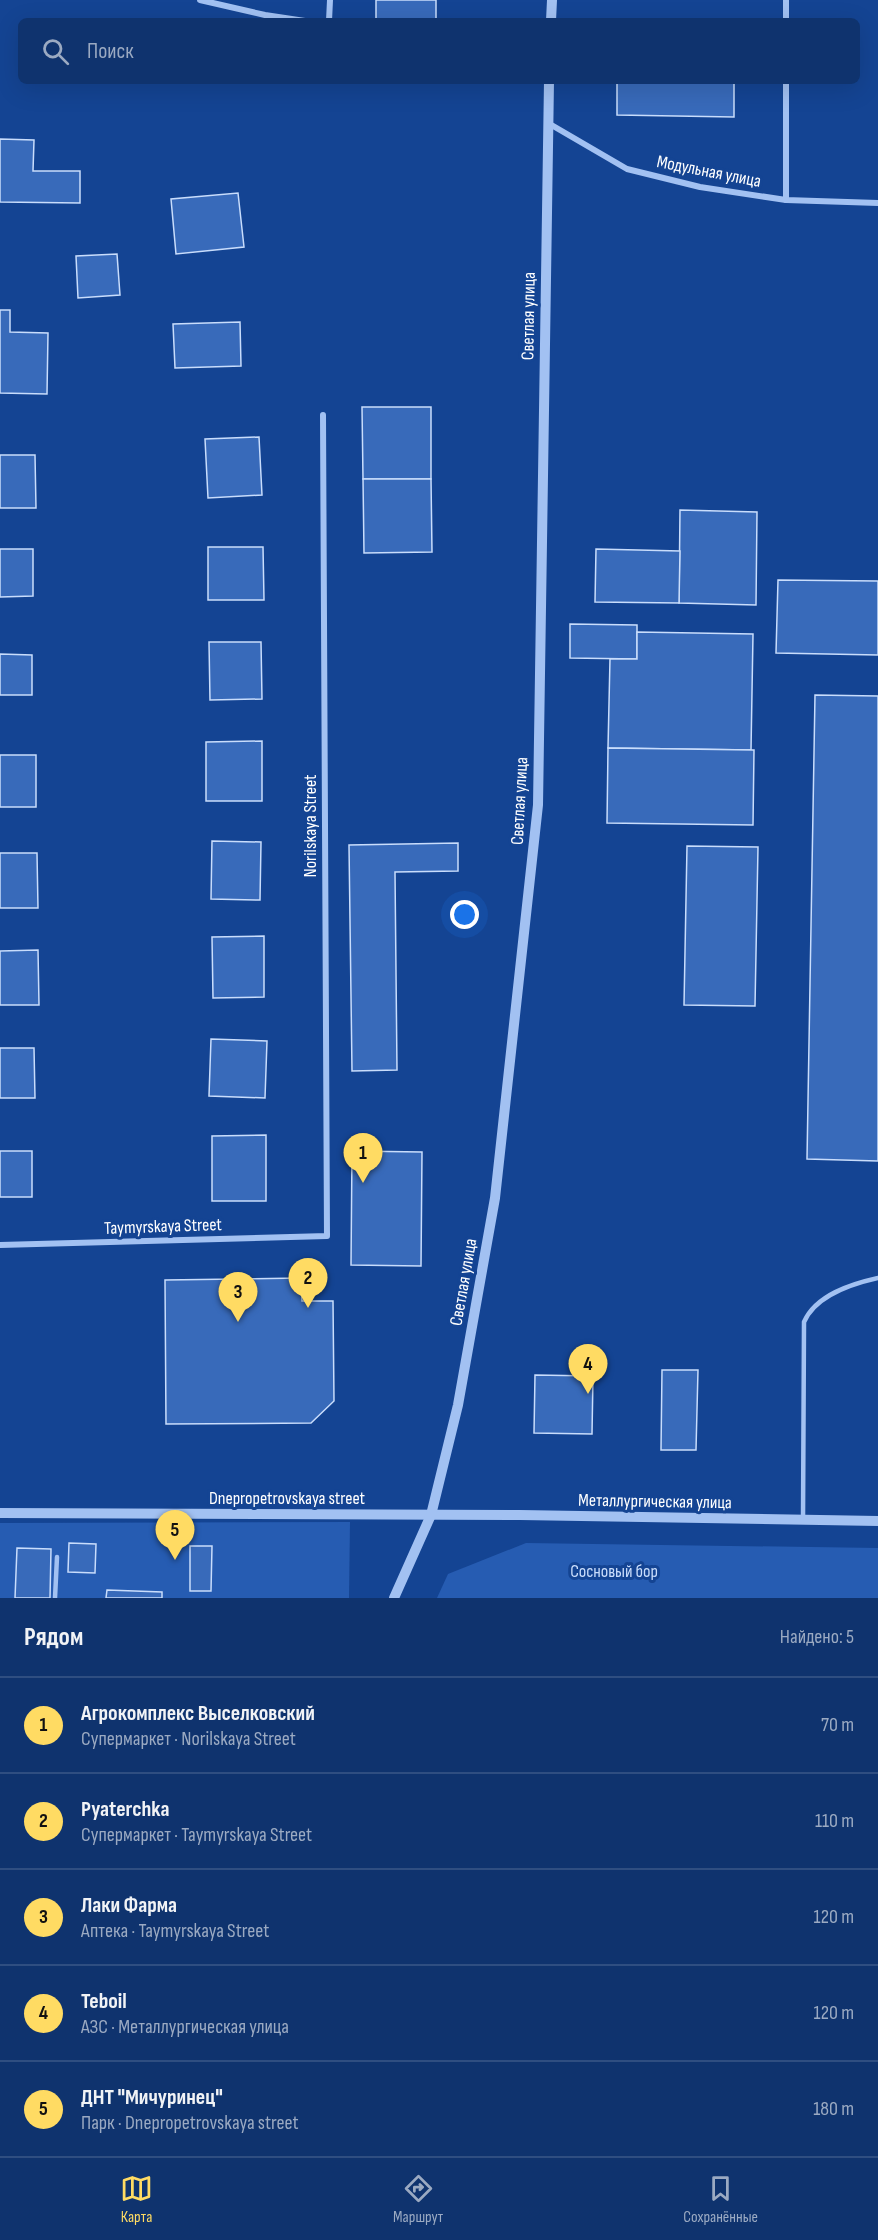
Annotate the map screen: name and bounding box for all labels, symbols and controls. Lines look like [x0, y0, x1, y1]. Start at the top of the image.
search box [18, 18, 860, 84]
icon: search [39, 35, 72, 68]
text: Поиск [87, 38, 133, 65]
street label: Модульная улица [655, 151, 763, 192]
street label: Светлая улица [517, 272, 540, 360]
street label: Светлая улица [507, 756, 532, 846]
street label: Norilskaya Street [300, 774, 321, 878]
your location [450, 900, 479, 929]
pin: 1 [344, 1134, 382, 1183]
street label: Taymyrskaya Street [104, 1214, 223, 1239]
street label: Светлая улица [445, 1237, 482, 1327]
pin: 2 [288, 1258, 328, 1308]
pin: 3 [218, 1272, 258, 1322]
pin: 4 [568, 1344, 608, 1394]
street label: Dnepropetrovskaya street [209, 1488, 366, 1509]
street label: Металлургическая улица [578, 1490, 732, 1513]
pin: 5 [156, 1510, 195, 1560]
park label: Сосновый бор [570, 1561, 658, 1582]
text: Рядом [24, 1622, 83, 1653]
text: Найдено: 5 [780, 1625, 854, 1649]
text: Агрокомплекс Выселковский [81, 1700, 315, 1727]
text: 1 [40, 1713, 47, 1737]
text: 70 m [821, 1713, 854, 1737]
text: Супермаркет · Norilskaya Street [81, 1727, 296, 1751]
text: Pyaterchka [81, 1796, 169, 1823]
text: 2 [39, 1809, 48, 1833]
text: 110 m [815, 1809, 854, 1833]
text: Супермаркет · Taymyrskaya Street [81, 1823, 312, 1847]
text: Лаки Фарма [81, 1892, 177, 1919]
text: 3 [39, 1905, 48, 1929]
text: 120 m [814, 1905, 854, 1929]
text: Аптека · Taymyrskaya Street [81, 1919, 269, 1943]
text: Teboil [81, 1988, 127, 2015]
text: 4 [39, 2001, 48, 2025]
text: 120 m [814, 2001, 854, 2025]
text: АЗС · Металлургическая улица [81, 2015, 289, 2039]
text: ДНТ "Мичуринец" [81, 2084, 223, 2111]
text: 5 [39, 2097, 48, 2121]
text: 180 m [813, 2097, 854, 2121]
text: Парк · Dnepropetrovskaya street [81, 2111, 299, 2135]
tab: Карта [120, 2172, 153, 2227]
tab: Маршрут [393, 2172, 443, 2227]
tab: Сохранённые [683, 2172, 758, 2227]

